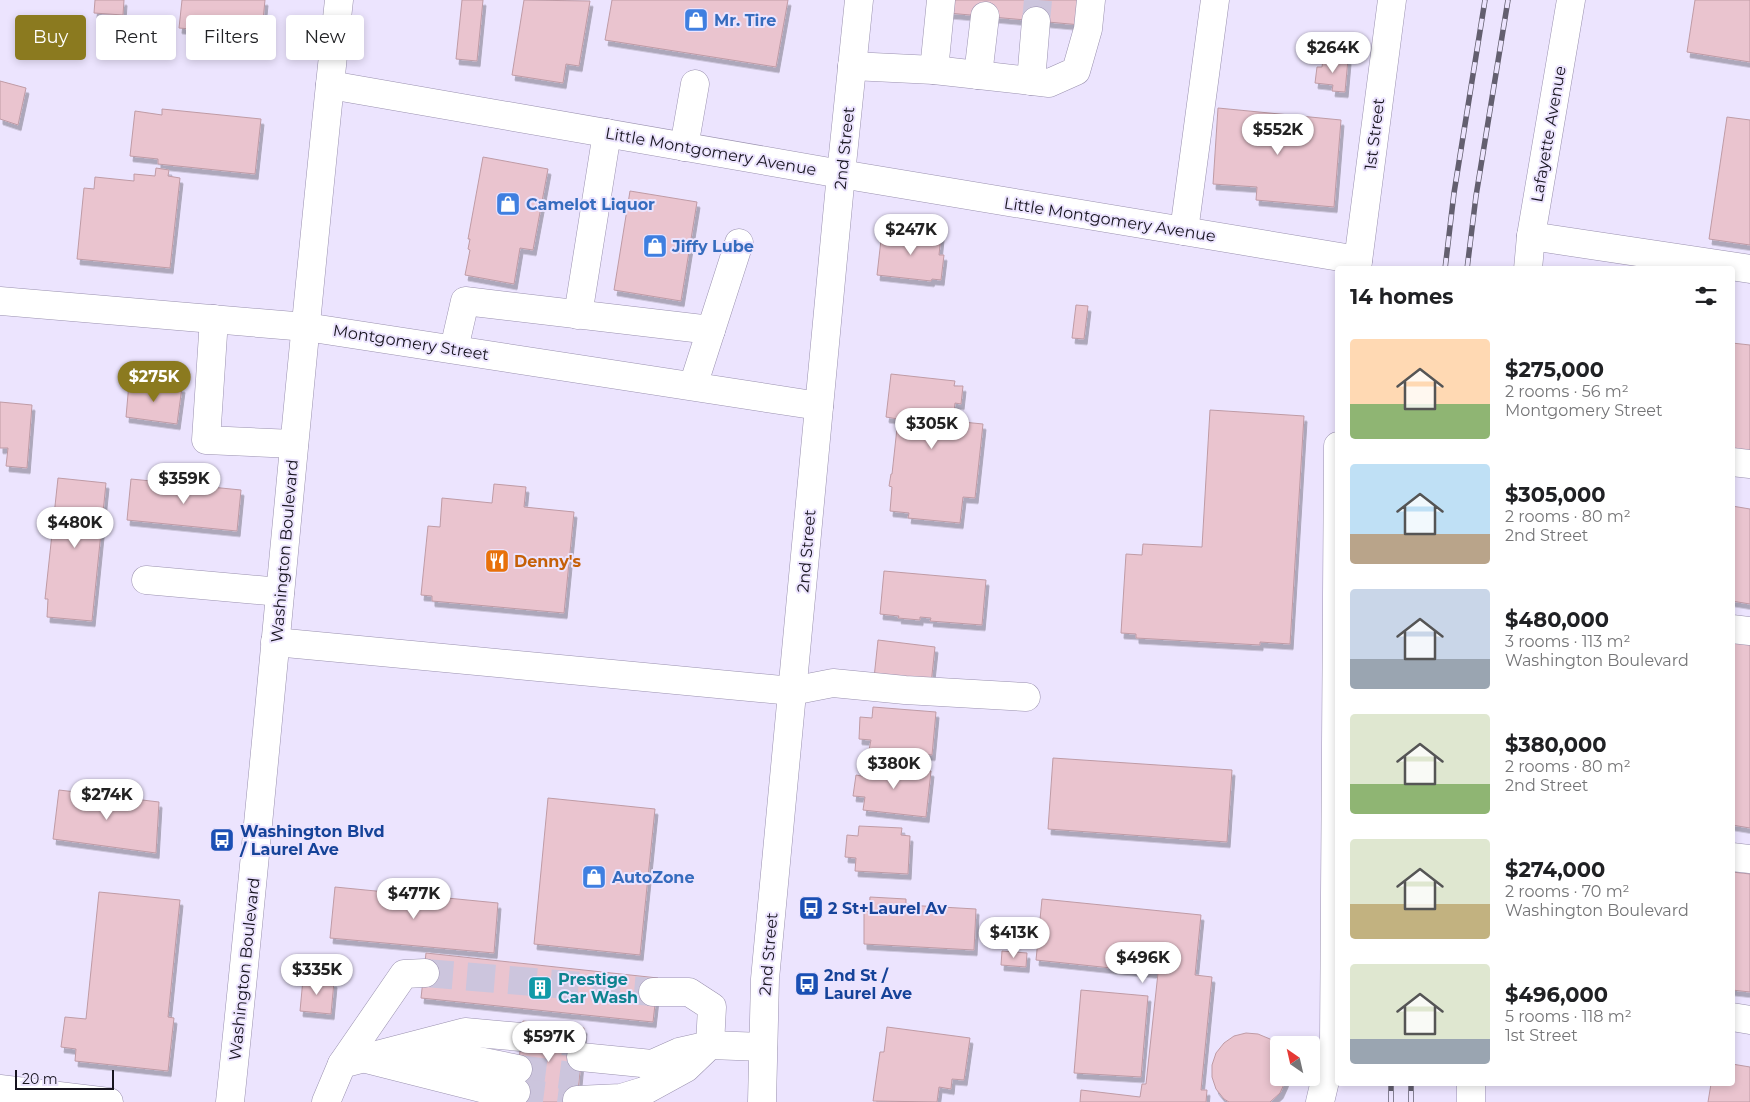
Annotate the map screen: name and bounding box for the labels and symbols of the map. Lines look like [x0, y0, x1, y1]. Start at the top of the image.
shop icon: Mr. Tire [683, 7, 709, 33]
place label: Mr. Tire [714, 11, 776, 30]
pin: $264K [1298, 32, 1368, 74]
street label: Lafayette Avenue [1527, 64, 1570, 204]
street label: 1st Street [1361, 96, 1388, 171]
street label: 2nd Street [831, 105, 858, 190]
pin: $552K [1243, 114, 1313, 156]
street label: Little Montgomery Avenue [604, 124, 818, 179]
shop icon: Camelot Liquor [495, 191, 521, 217]
street label: Little Montgomery Avenue [1003, 193, 1217, 246]
place label: Camelot Liquor [526, 195, 655, 214]
pin: $247K [876, 214, 946, 256]
shop icon: Jiffy Lube [642, 233, 668, 259]
place label: Jiffy Lube [671, 237, 754, 256]
street label: Montgomery Street [332, 321, 491, 364]
pin: $275K [119, 360, 189, 403]
pin: $305K [897, 408, 967, 450]
street label: Washington Boulevard [267, 459, 302, 643]
pin: $359K [149, 462, 219, 505]
pin: $480K [40, 506, 110, 549]
street label: 2nd Street [793, 508, 820, 593]
restaurant icon: Denny's [484, 548, 510, 574]
place label: Denny's [514, 552, 582, 571]
pin: $380K [859, 748, 929, 790]
pin: $274K [72, 778, 142, 821]
place label: Washington Blvd / Laurel Ave [239, 822, 385, 859]
bus stop icon: Washington Blvd / Laurel Ave [209, 827, 235, 853]
shop icon: AutoZone [581, 864, 607, 890]
place label: AutoZone [611, 868, 695, 887]
street label: Washington Boulevard [225, 877, 264, 1061]
pin: $477K [379, 878, 449, 920]
bus stop icon: 2 St+Laurel Av [798, 895, 824, 921]
place label: 2 St+Laurel Av [828, 899, 947, 918]
street label: 2nd Street [755, 911, 782, 996]
pin: $413K [979, 916, 1049, 959]
pin: $496K [1108, 942, 1178, 984]
pin: $335K [282, 954, 352, 996]
place label: 2nd St / Laurel Ave [824, 966, 912, 1003]
place label: Prestige Car Wash [558, 970, 638, 1007]
bus stop icon: 2nd St / Laurel Ave [794, 971, 820, 997]
building icon: Prestige Car Wash [527, 975, 553, 1001]
pin: $597K [514, 1020, 584, 1063]
north arrow [1270, 1036, 1320, 1086]
scale bar [15, 1067, 114, 1090]

